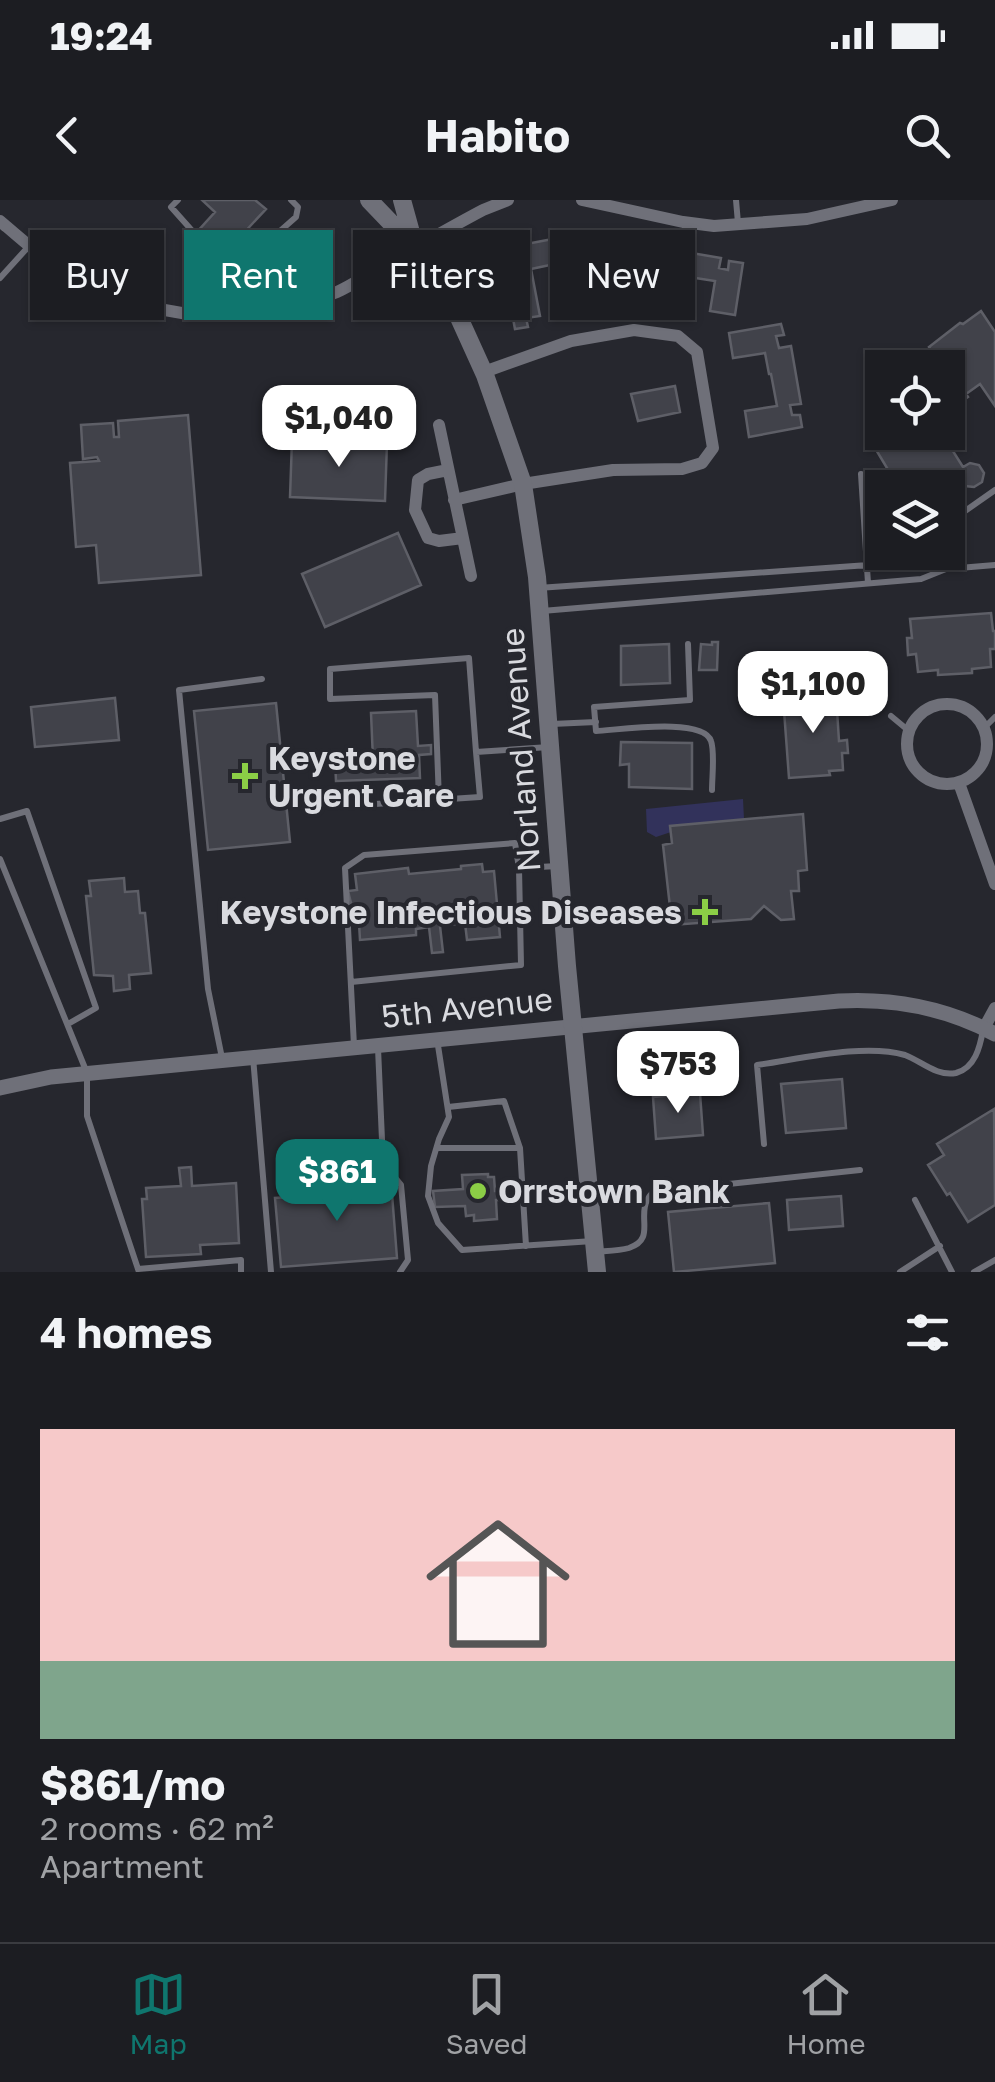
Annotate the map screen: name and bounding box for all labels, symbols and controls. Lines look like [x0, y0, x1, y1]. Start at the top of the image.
text: 19:24 [50, 13, 153, 58]
icon: back [40, 108, 95, 163]
text: Habito [425, 108, 570, 162]
icon: search [900, 108, 955, 163]
chip: Buy [30, 230, 164, 320]
chip: Rent [184, 230, 333, 320]
chip: Filters [353, 230, 530, 320]
chip: New [550, 230, 695, 320]
map controls [865, 350, 965, 570]
button: locate [865, 350, 965, 450]
pin: $1,040 [258, 385, 420, 470]
text: $1,040 [284, 398, 394, 436]
button: layers [865, 470, 965, 570]
street label: Norland Avenue [493, 627, 547, 873]
pin: $1,100 [732, 651, 894, 736]
text: $1,100 [760, 664, 866, 702]
place label: Keystone Urgent Care [268, 739, 454, 814]
marker: Keystone Urgent Care [232, 763, 258, 789]
place label: Keystone Infectious Diseases [220, 893, 682, 931]
marker: Keystone Infectious Diseases [692, 899, 718, 925]
street label: 5th Avenue [379, 979, 555, 1035]
pin: $753 [619, 1031, 737, 1116]
text: $753 [639, 1044, 717, 1082]
pin: $861 [278, 1139, 396, 1224]
text: $861 [298, 1152, 376, 1190]
place label: Orrstown Bank [498, 1172, 731, 1210]
marker: Orrstown Bank [467, 1180, 489, 1202]
icon: filters [900, 1305, 955, 1360]
text: 4 homes [40, 1307, 212, 1357]
icon: home [408, 1494, 588, 1674]
text: $861/mo [40, 1759, 225, 1809]
text: 2 rooms · 62 m² [40, 1809, 274, 1847]
text: Apartment [40, 1847, 204, 1885]
tab: Map [130, 1967, 187, 2060]
tab: Saved [446, 1967, 527, 2060]
tab: Home [786, 1967, 866, 2060]

